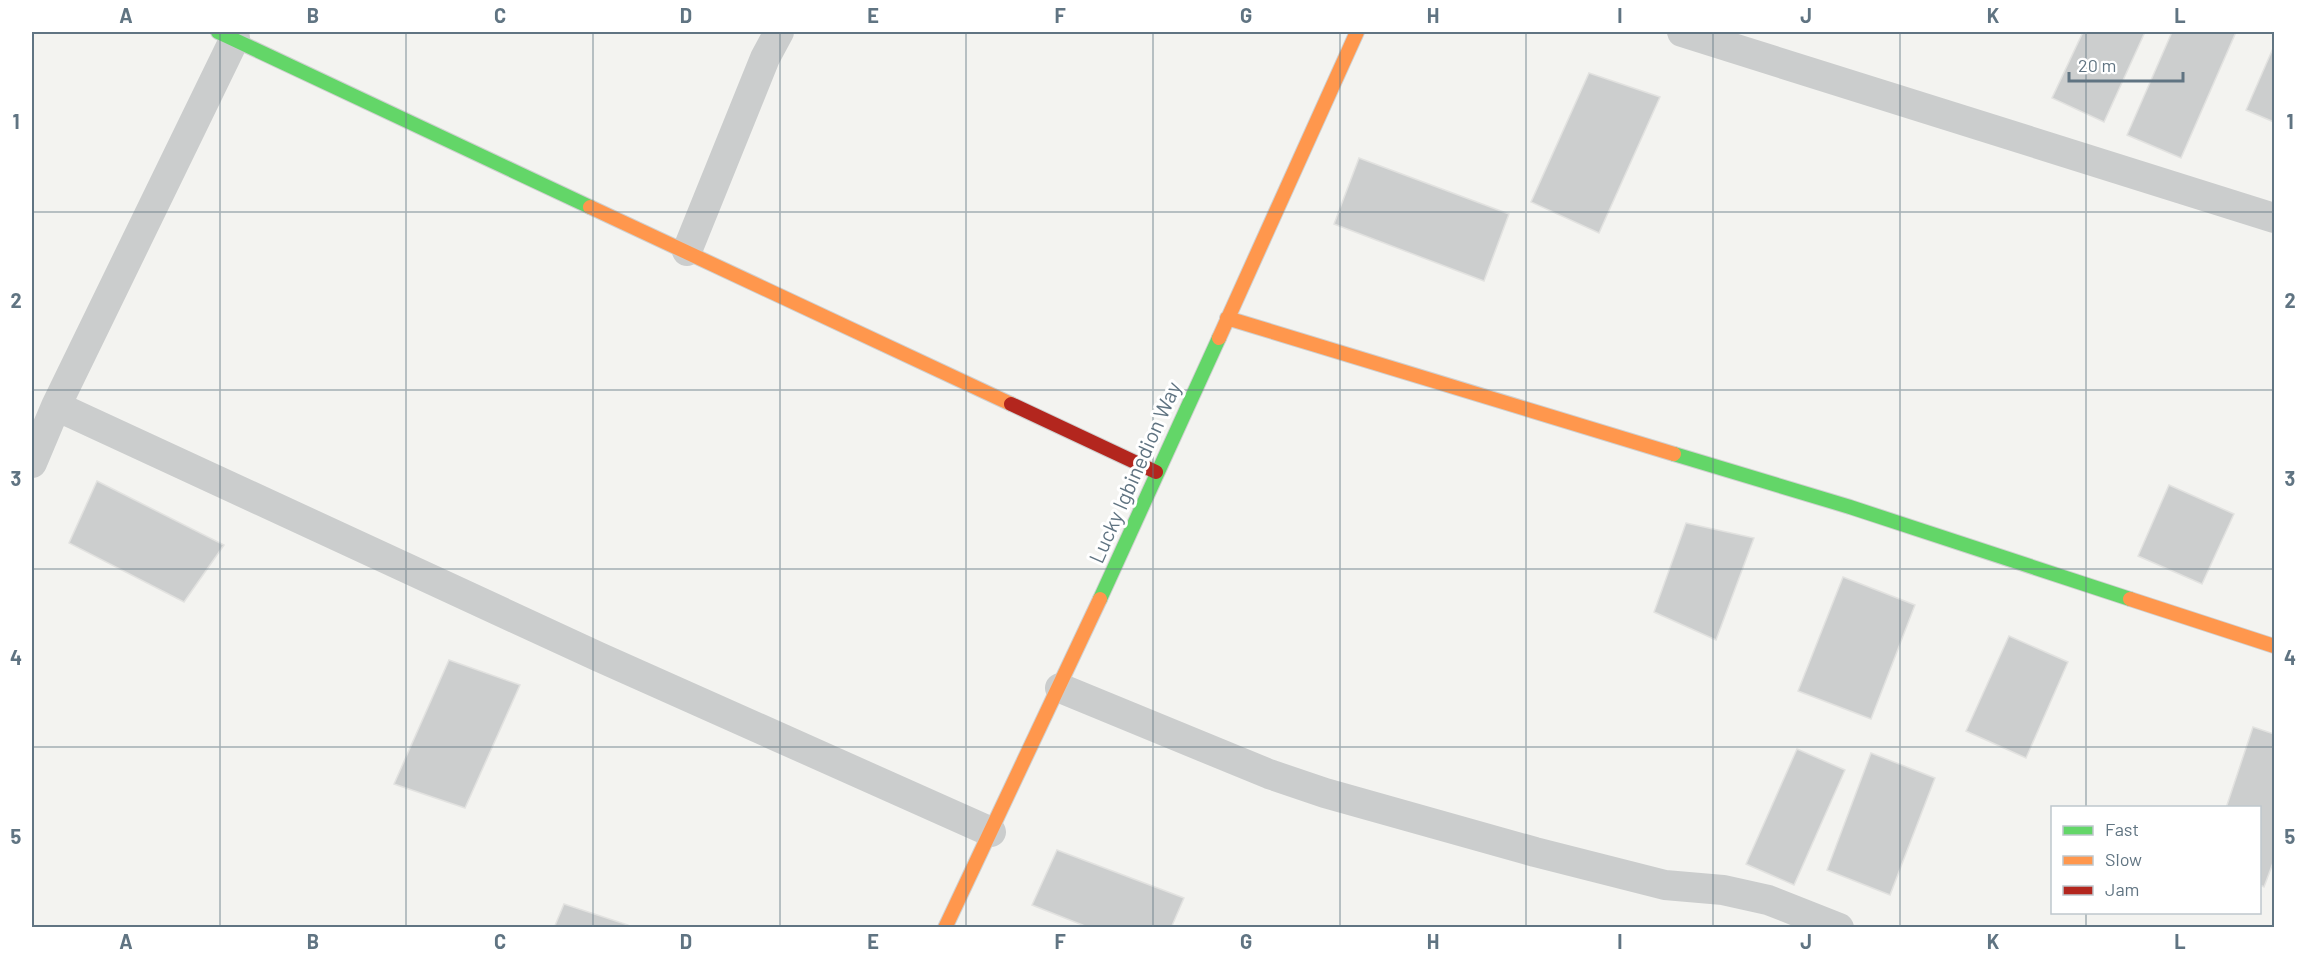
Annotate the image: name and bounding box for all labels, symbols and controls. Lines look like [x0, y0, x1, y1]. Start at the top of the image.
text: A [119, 3, 133, 27]
text: B [307, 3, 319, 27]
text: C [494, 3, 506, 27]
text: D [680, 3, 692, 27]
text: E [867, 3, 879, 27]
text: F [1054, 3, 1066, 27]
text: G [1240, 3, 1252, 27]
text: H [1427, 3, 1439, 27]
text: I [1617, 3, 1623, 27]
text: J [1800, 3, 1812, 27]
text: K [1987, 3, 2000, 27]
text: L [2174, 3, 2186, 27]
scale bar [2069, 45, 2183, 83]
text: 20 m [2078, 54, 2116, 76]
text: 1 [12, 109, 20, 133]
text: 1 [2286, 109, 2294, 133]
text: 2 [10, 288, 22, 312]
text: 2 [2284, 288, 2296, 312]
street label: Lucky Igbinedion Way [1083, 377, 1185, 567]
text: 3 [11, 466, 21, 490]
text: 3 [2285, 466, 2295, 490]
text: 4 [10, 645, 22, 669]
text: 4 [2284, 645, 2296, 669]
legend [2051, 806, 2261, 914]
text: Fast [2105, 818, 2139, 840]
text: 5 [11, 824, 22, 848]
text: 5 [2285, 824, 2296, 848]
text: Slow [2105, 848, 2142, 870]
text: Jam [2105, 878, 2139, 900]
text: A [119, 929, 133, 953]
text: B [307, 929, 319, 953]
text: C [494, 929, 506, 953]
text: D [680, 929, 692, 953]
text: E [867, 929, 879, 953]
text: F [1054, 929, 1066, 953]
text: G [1240, 929, 1252, 953]
text: H [1427, 929, 1439, 953]
text: I [1617, 929, 1623, 953]
text: J [1800, 929, 1812, 953]
text: K [1987, 929, 2000, 953]
text: L [2174, 929, 2186, 953]

